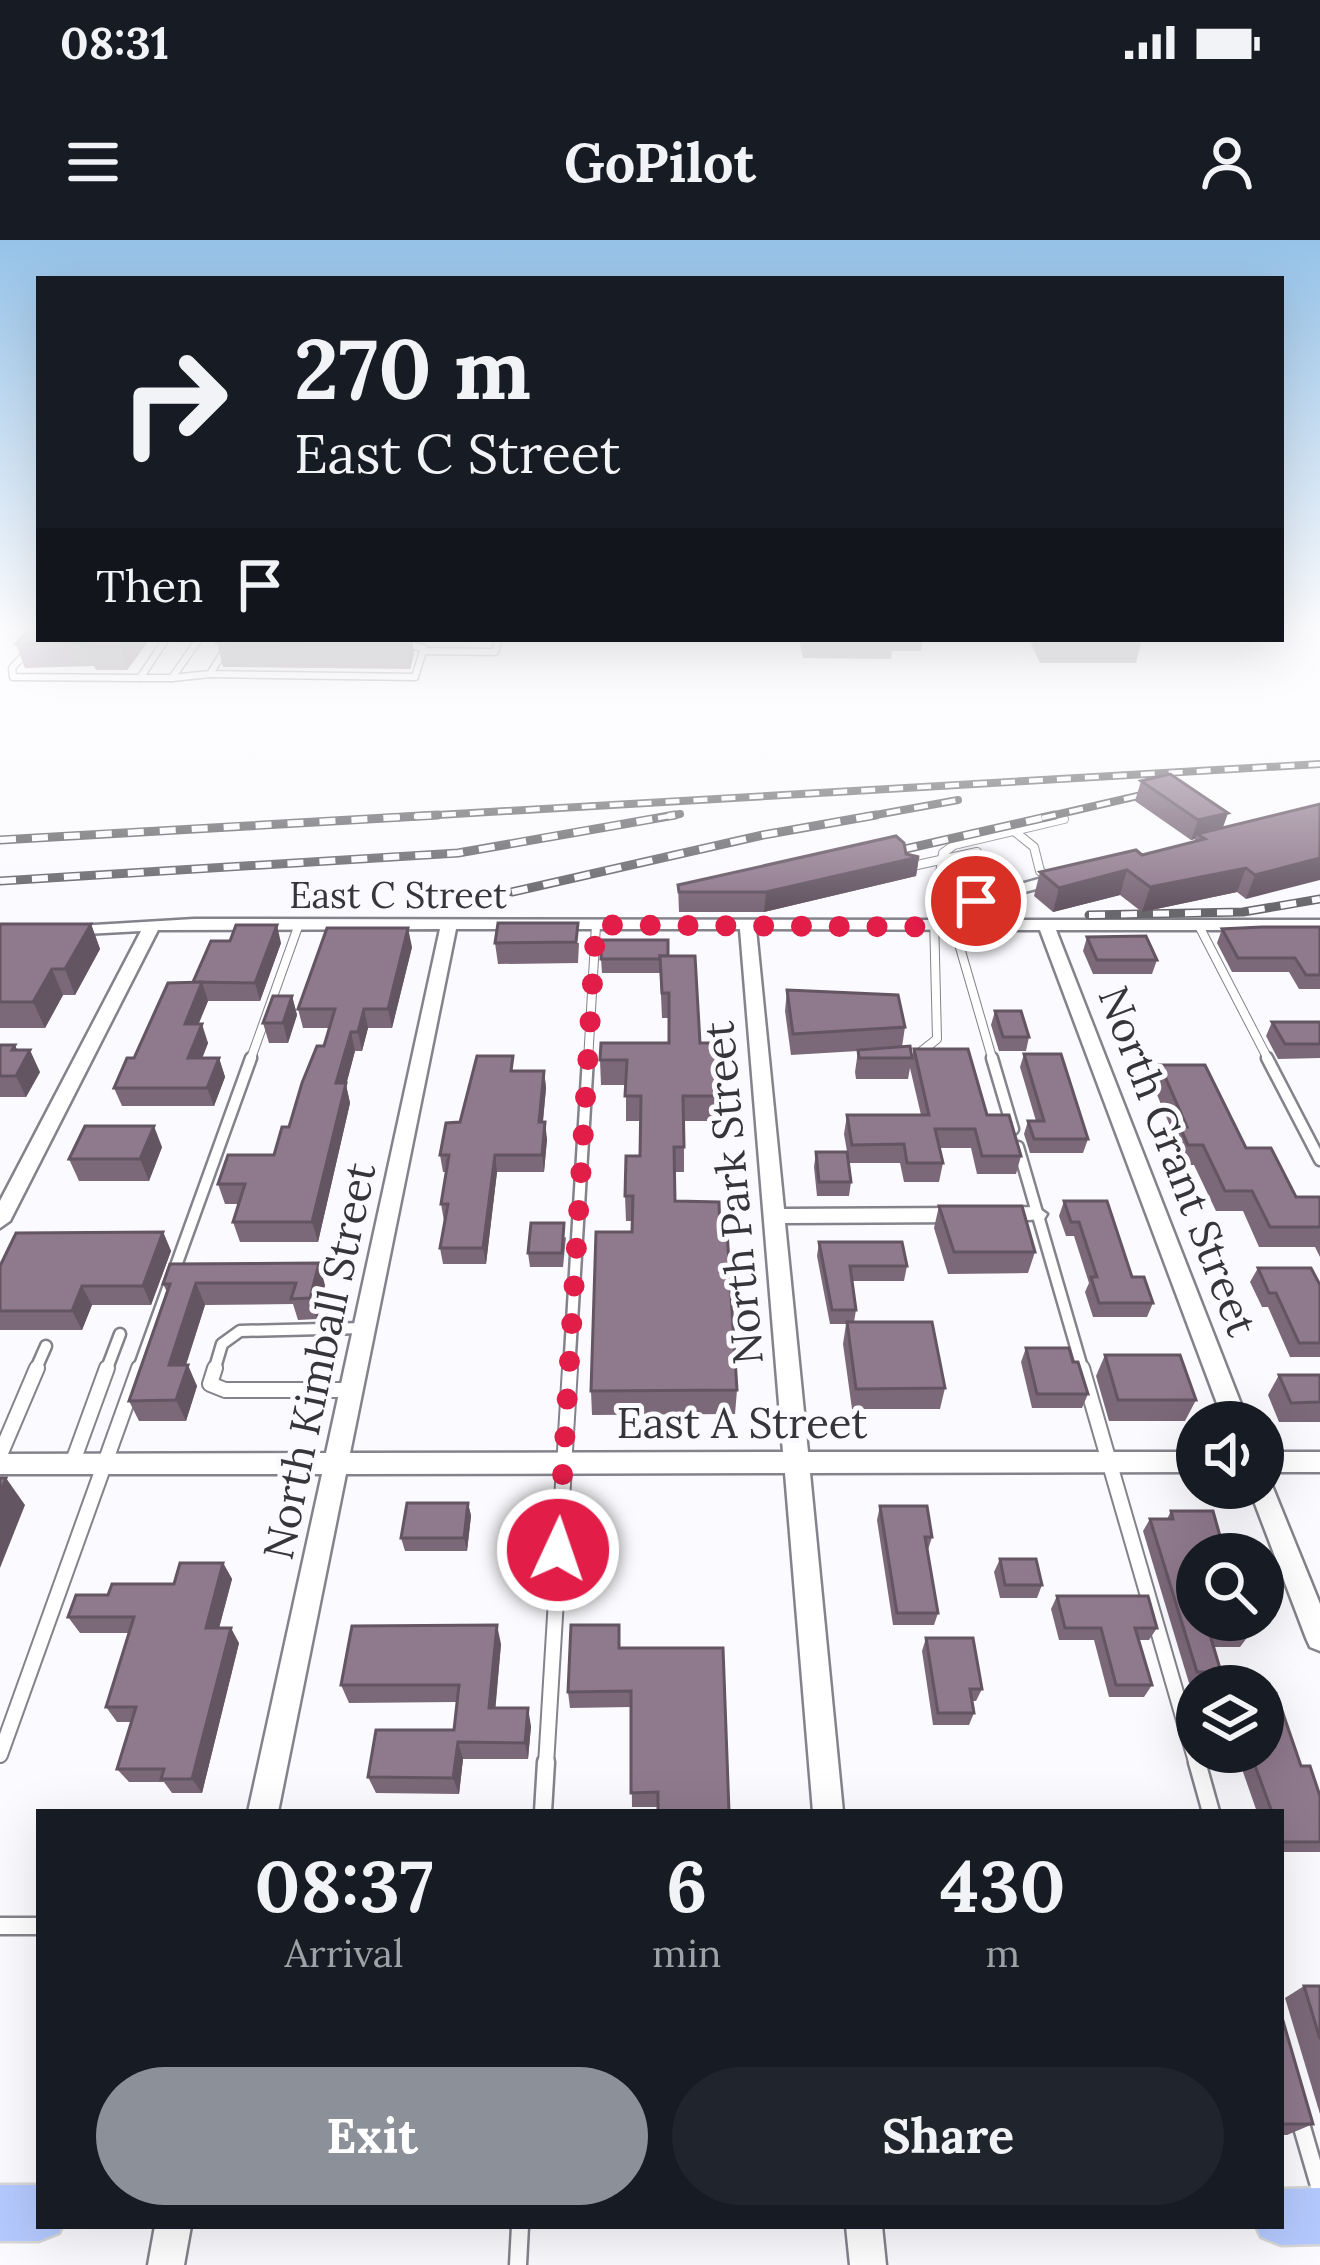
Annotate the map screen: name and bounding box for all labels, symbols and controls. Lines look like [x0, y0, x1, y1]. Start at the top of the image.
text: 08:31 [60, 14, 169, 71]
text: GoPilot [564, 128, 756, 197]
icon: menu [60, 129, 126, 195]
icon: person [1194, 129, 1260, 195]
text: 270 m [294, 314, 531, 422]
icon: right [96, 324, 252, 480]
text: East C Street [294, 419, 621, 488]
icon: arrive [227, 552, 293, 618]
text: Then [96, 557, 203, 614]
pin [925, 850, 1027, 952]
icon: arrive [943, 868, 1009, 934]
street label: East C Street [289, 872, 507, 918]
street label: North Grant Street [1086, 979, 1270, 1344]
street label: North Park Street [691, 1018, 775, 1367]
street label: North Kimball Street [251, 1157, 388, 1564]
street label: East A Street [617, 1396, 868, 1450]
map controls [1176, 1401, 1284, 1773]
button: sound [1176, 1401, 1284, 1509]
position arrow [495, 1487, 621, 1613]
button: search [1176, 1533, 1284, 1641]
button: layers [1176, 1665, 1284, 1773]
text: 08:37 [254, 1840, 434, 1932]
text: 6 [666, 1840, 707, 1932]
text: 430 [940, 1840, 1065, 1932]
text: Arrival [284, 1928, 404, 1978]
text: min [652, 1928, 722, 1978]
text: m [985, 1928, 1020, 1978]
button: Exit [96, 2067, 648, 2205]
button: Share [672, 2067, 1224, 2205]

